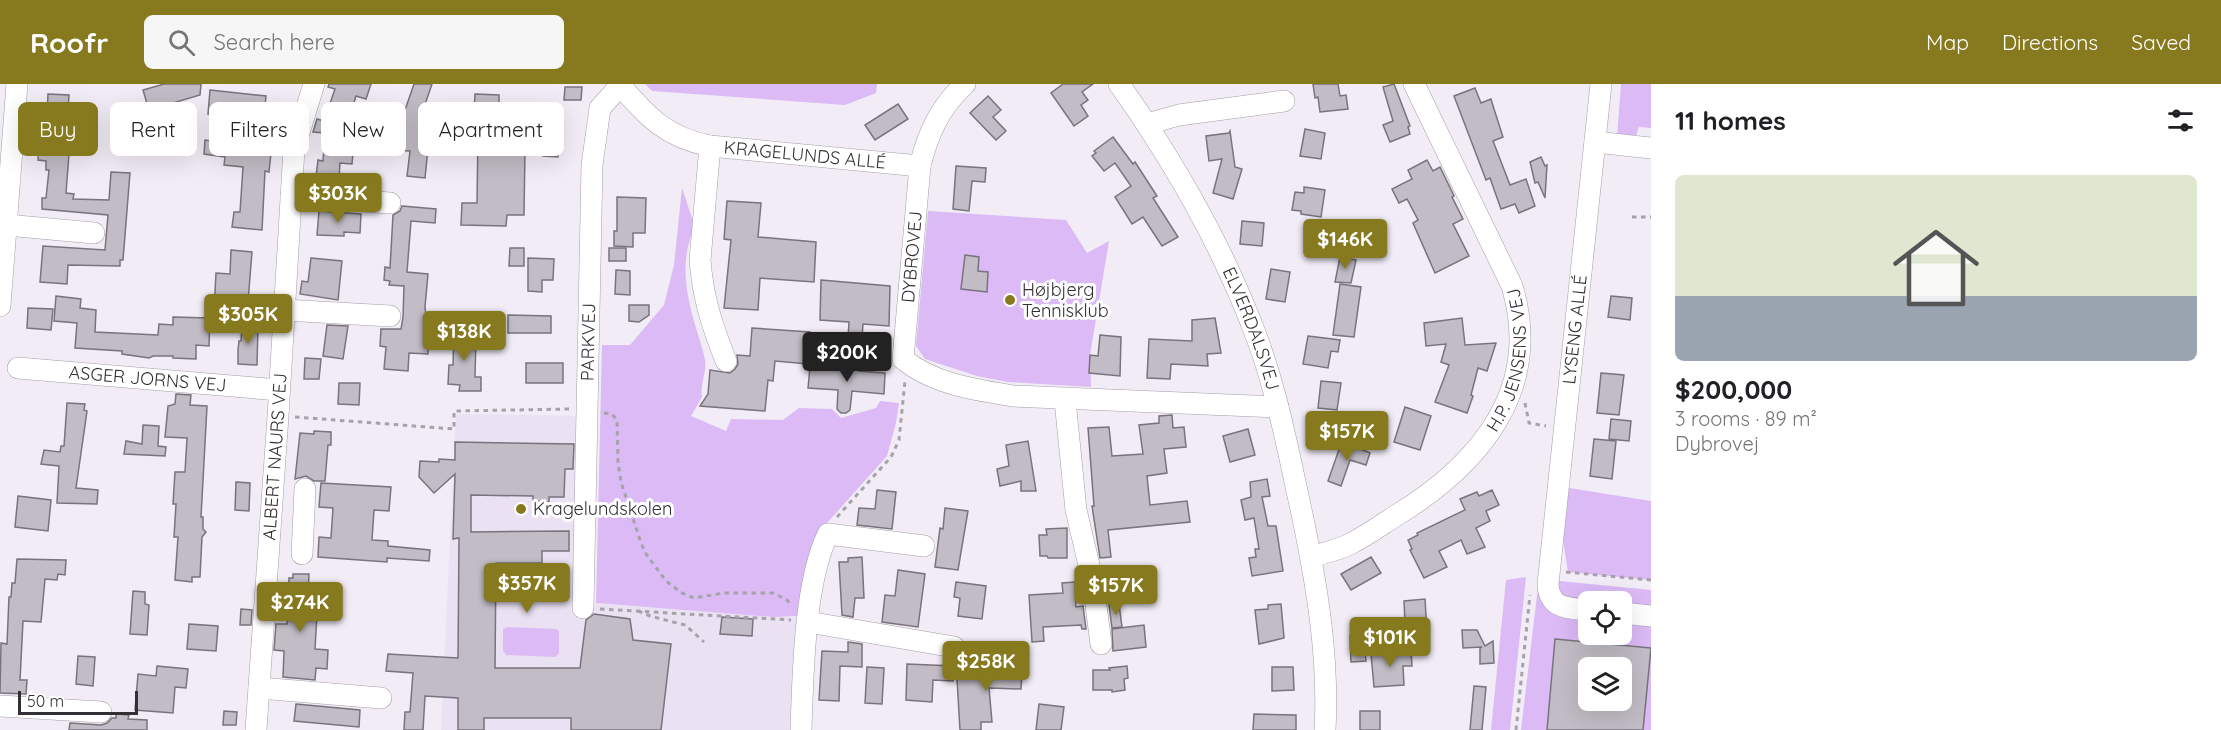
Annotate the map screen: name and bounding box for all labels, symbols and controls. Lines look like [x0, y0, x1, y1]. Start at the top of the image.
search box [144, 15, 564, 69]
text: Roofr [30, 25, 108, 60]
icon: search [165, 26, 198, 59]
text: Search here [213, 28, 335, 56]
text: Map [1926, 29, 1969, 55]
text: Directions [2002, 29, 2098, 55]
text: Saved [2131, 29, 2191, 55]
chip: Buy [18, 102, 98, 156]
chip: Rent [110, 102, 197, 156]
chip: Filters [209, 102, 309, 156]
chip: New [321, 102, 406, 156]
chip: Apartment [418, 102, 564, 156]
text: 11 homes [1675, 104, 1786, 137]
icon: filters [2164, 104, 2197, 137]
street label: KRAGELUNDS ALLÉ [723, 135, 887, 174]
pin: $303K [296, 173, 380, 224]
text: $303K [309, 180, 367, 205]
street label: DYBROVEJ [896, 210, 927, 304]
icon: home [1882, 214, 1990, 322]
pin: $146K [1303, 219, 1387, 270]
text: $146K [1317, 226, 1373, 251]
street label: ELVERDALSVEJ [1218, 263, 1285, 392]
street label: LYSENG ALLÉ [1557, 274, 1592, 386]
place label: Højbjerg Tennisklub [1022, 278, 1109, 322]
street label: H.P. JENSENS VEJ [1481, 286, 1531, 436]
marker: Højbjerg Tennisklub [1003, 293, 1017, 307]
pin: $305K [206, 294, 290, 345]
text: $305K [218, 301, 278, 326]
street label: PARKVEJ [576, 303, 600, 381]
pin: $138K [422, 311, 506, 362]
text: $138K [437, 318, 491, 343]
pin: $200K [805, 332, 889, 383]
text: $200K [817, 339, 877, 364]
street label: ASGER JORNS VEJ [68, 360, 227, 397]
street label: ALBERT NAURS VEJ [257, 372, 292, 541]
text: $200,000 [1675, 373, 1792, 406]
text: 3 rooms · 89 m² [1675, 406, 1817, 431]
pin: $157K [1305, 411, 1389, 462]
text: $157K [1319, 418, 1375, 443]
text: Dybrovej [1675, 431, 1759, 456]
place label: Kragelundskolen [533, 497, 672, 520]
marker: Kragelundskolen [514, 502, 528, 516]
pin: $357K [485, 563, 569, 614]
pin: $157K [1074, 565, 1158, 616]
text: $357K [498, 570, 556, 595]
text: $157K [1088, 572, 1144, 597]
pin: $274K [258, 582, 342, 633]
text: $274K [271, 589, 329, 614]
map controls [1578, 591, 1632, 711]
button: locate [1578, 591, 1632, 645]
pin: $101K [1348, 617, 1432, 668]
text: $101K [1364, 624, 1416, 649]
pin: $258K [944, 641, 1028, 692]
text: $258K [957, 648, 1015, 673]
button: layers [1578, 657, 1632, 711]
scale bar [18, 688, 138, 716]
text: 50 m [27, 691, 64, 711]

